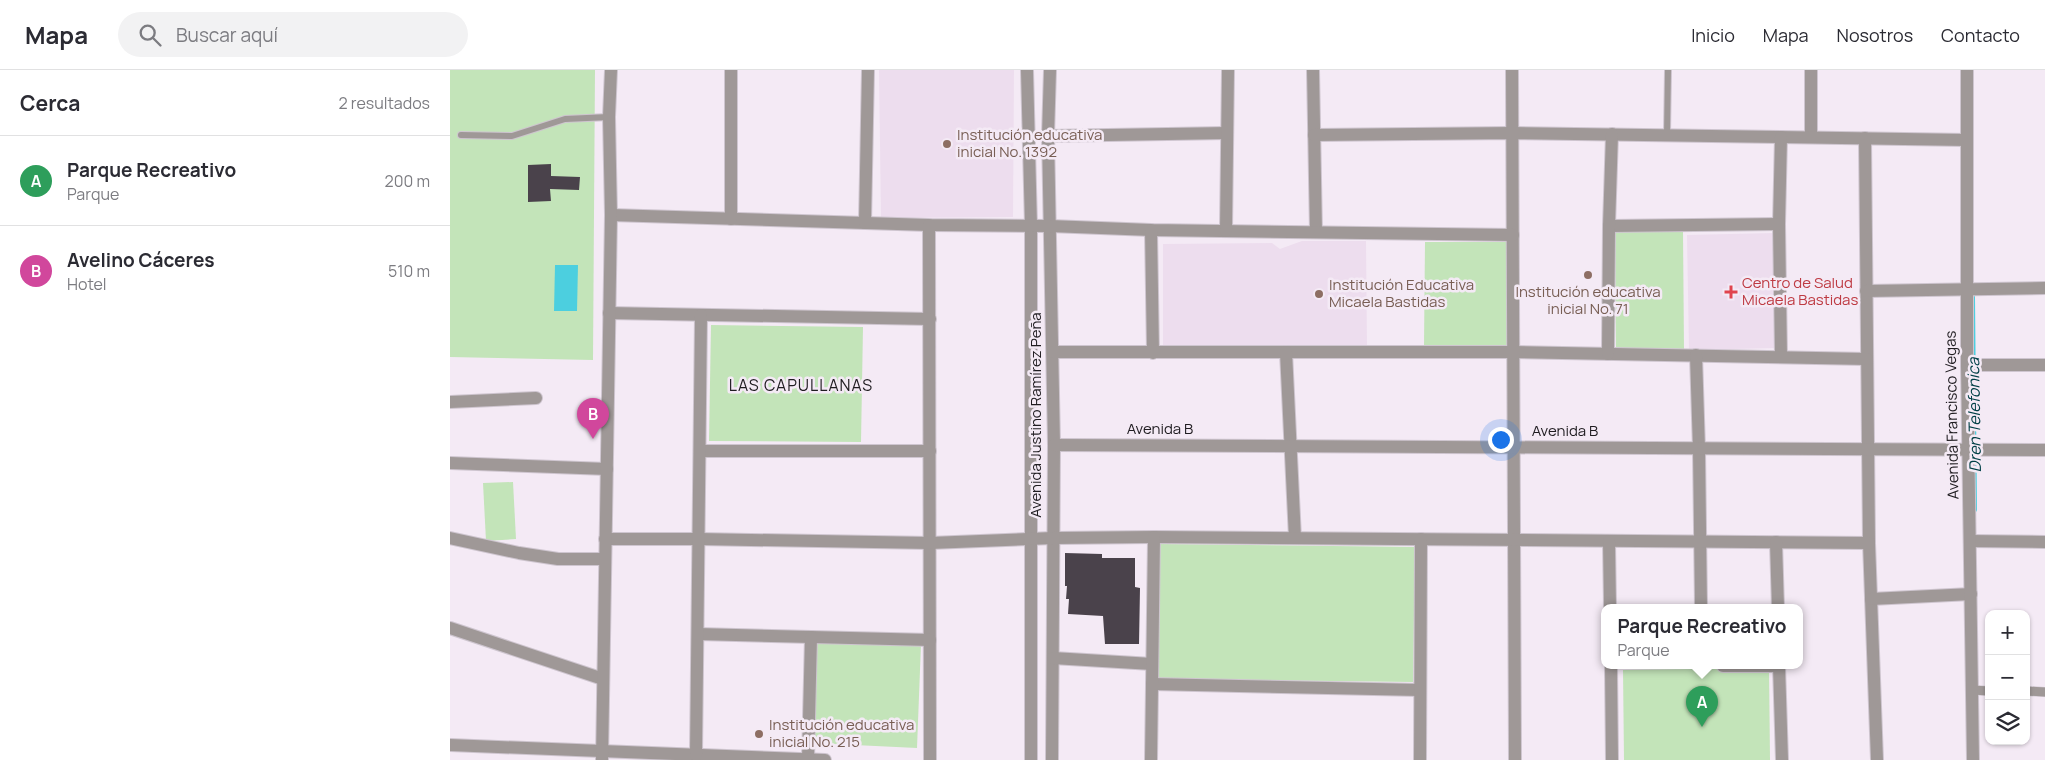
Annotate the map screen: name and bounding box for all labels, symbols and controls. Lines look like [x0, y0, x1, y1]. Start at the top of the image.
search box [118, 12, 468, 57]
text: Mapa [25, 18, 88, 51]
icon: search [136, 21, 164, 49]
text: Buscar aquí [176, 22, 278, 48]
text: Inicio [1691, 23, 1735, 47]
text: Mapa [1763, 23, 1809, 47]
text: Nosotros [1837, 23, 1913, 47]
text: Contacto [1941, 23, 2020, 47]
text: Cerca [20, 89, 80, 117]
text: 2 resultados [339, 92, 430, 114]
place label: Institución educativa inicial No. 1392 [957, 124, 1102, 162]
marker: Institución educativa inicial No. 1392 [941, 138, 953, 150]
text: Parque Recreativo [67, 157, 236, 183]
text: A [31, 170, 41, 192]
text: 200 m [385, 170, 430, 192]
text: Parque [67, 183, 119, 205]
text: Avelino Cáceres [67, 247, 215, 273]
text: B [31, 260, 41, 282]
text: 510 m [388, 260, 430, 282]
marker: Institución educativa inicial No. 71 [1582, 269, 1594, 281]
place label: Centro de Salud Micaela Bastidas [1742, 272, 1858, 310]
text: Hotel [67, 273, 107, 295]
place label: Institución Educativa Micaela Bastidas [1329, 274, 1474, 312]
place label: Institución educativa inicial No. 71 [1515, 281, 1661, 319]
marker: Centro de Salud Micaela Bastidas [1724, 285, 1738, 299]
marker: Institución Educativa Micaela Bastidas [1313, 288, 1325, 300]
street label: Avenida Justino Ramírez Peña [1025, 312, 1046, 518]
street label: Avenida Francisco Vegas [1940, 330, 1963, 500]
water label: Dren Telefonica [1962, 356, 1986, 472]
district label: LAS CAPULLANAS [729, 374, 873, 396]
pin: B [577, 398, 609, 439]
street label: Avenida B [1127, 418, 1193, 439]
street label: Avenida B [1532, 420, 1598, 441]
your location [1488, 427, 1514, 453]
popup [1601, 604, 1803, 669]
map controls [1985, 610, 2030, 745]
button: + [1985, 610, 2030, 655]
text: Parque Recreativo [1617, 613, 1787, 639]
text: Parque [1617, 639, 1670, 661]
button: − [1985, 655, 2030, 700]
pin: A [1686, 686, 1718, 727]
button: layers [1985, 700, 2030, 745]
place label: Institución educativa inicial No. 215 [769, 714, 914, 752]
marker: Institución educativa inicial No. 215 [753, 728, 765, 740]

